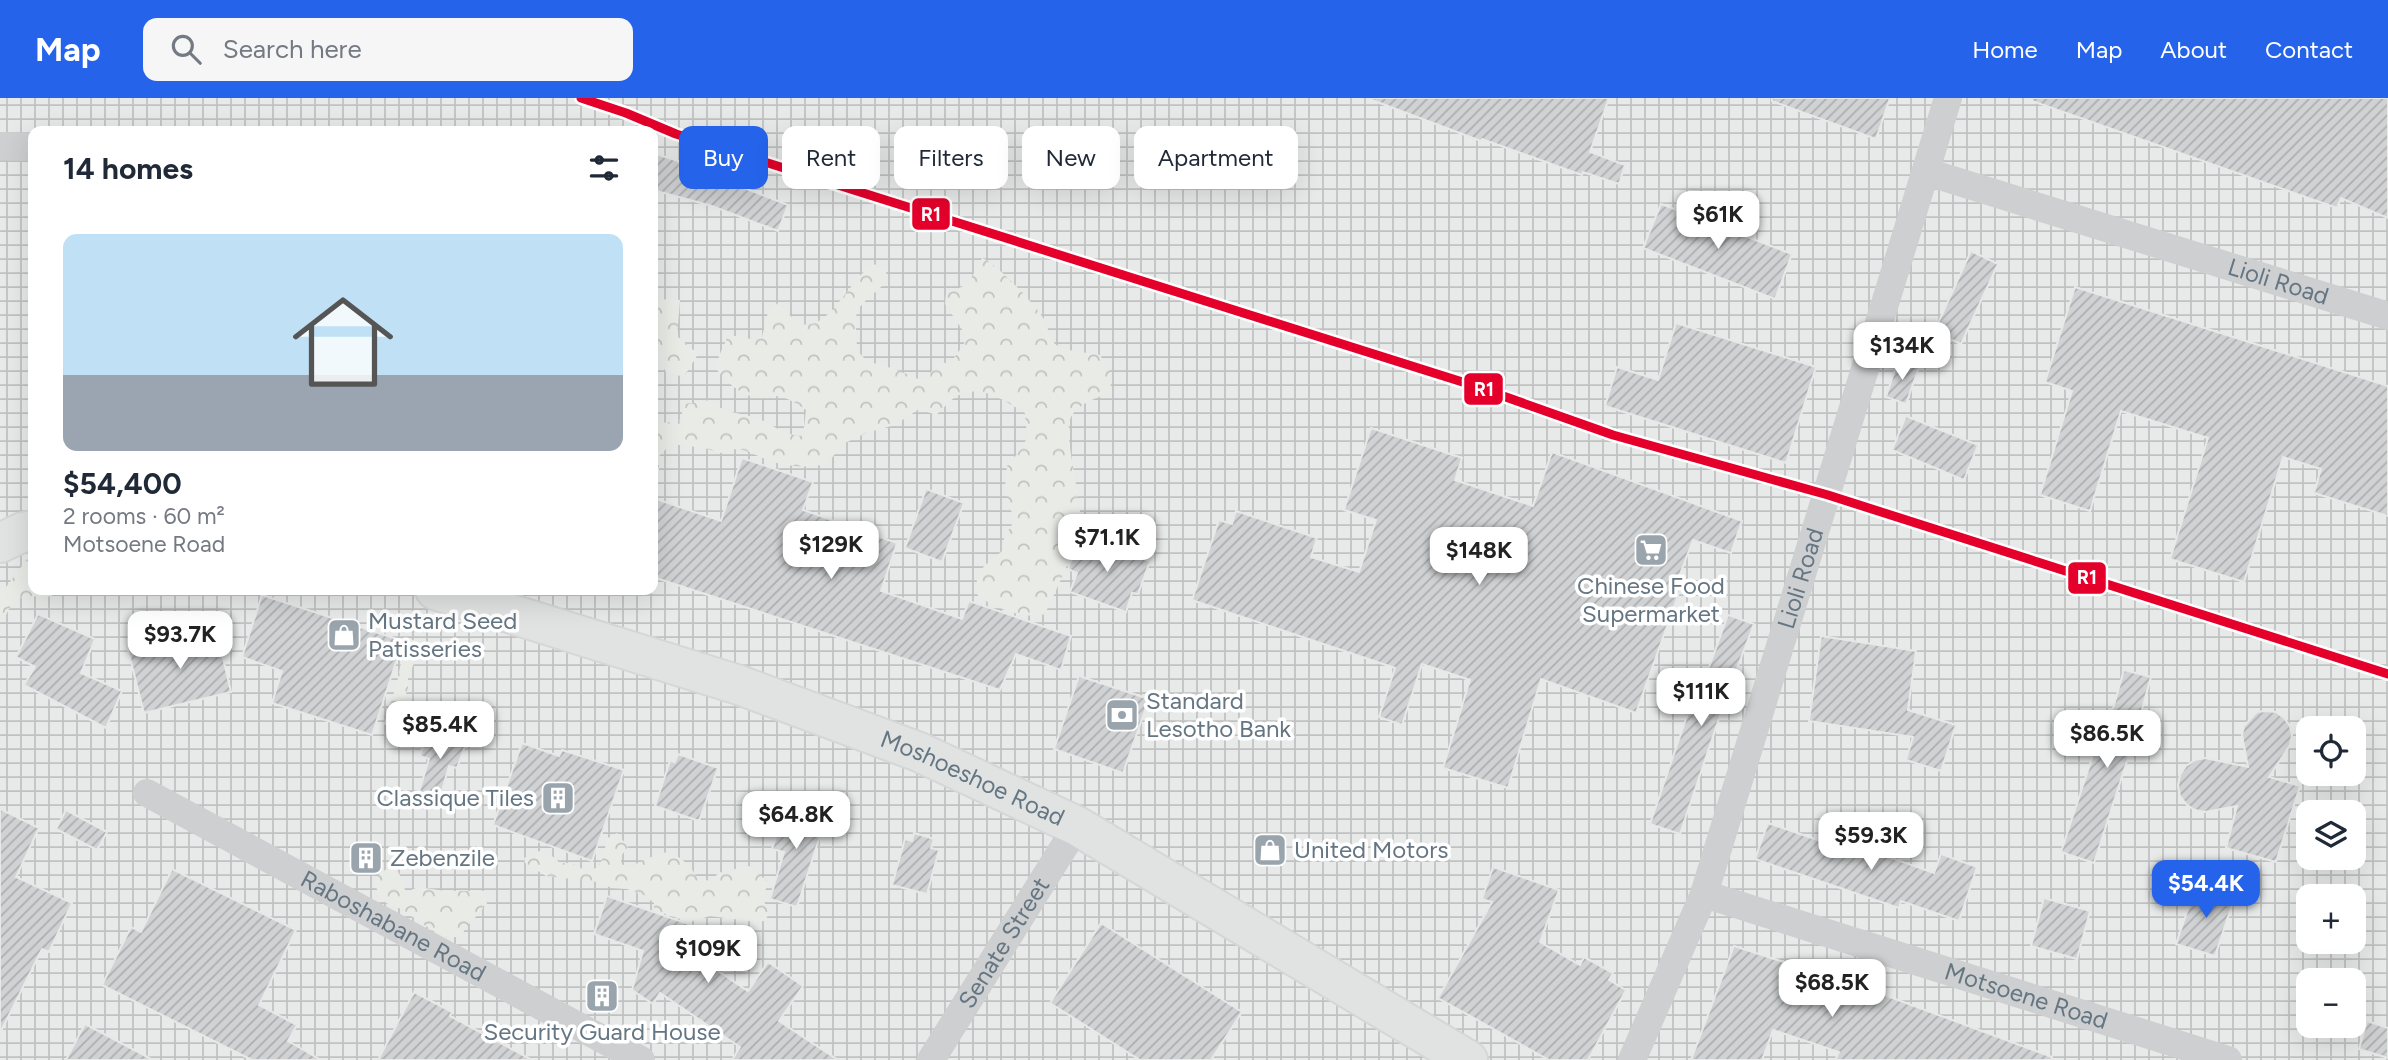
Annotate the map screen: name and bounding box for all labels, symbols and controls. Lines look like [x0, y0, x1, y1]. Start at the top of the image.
search box [143, 18, 633, 81]
text: Map [35, 30, 101, 69]
icon: search [167, 30, 205, 68]
text: Search here [223, 33, 362, 65]
text: Home [1972, 35, 2038, 64]
text: Map [2076, 35, 2122, 64]
text: About [2160, 35, 2227, 64]
text: Contact [2265, 35, 2353, 64]
chip: Buy [679, 126, 768, 189]
chip: Rent [782, 126, 880, 189]
chip: Filters [894, 126, 1008, 189]
chip: New [1022, 126, 1120, 189]
chip: Apartment [1134, 126, 1298, 189]
icon: filters [585, 149, 623, 187]
text: 14 homes [63, 150, 193, 187]
pin: $61K [1677, 192, 1759, 251]
line badge: R1 [911, 197, 951, 231]
text: $61K [1692, 200, 1744, 228]
text: R1 [921, 203, 941, 226]
street label: Lioli Road [2224, 252, 2332, 311]
icon: home [280, 279, 406, 405]
pin: $134K [1853, 322, 1951, 382]
text: $134K [1869, 331, 1935, 359]
line badge: R1 [1463, 372, 1504, 406]
text: R1 [1474, 378, 1494, 401]
text: $54,400 [63, 465, 182, 502]
text: 2 rooms · 60 m² [63, 502, 225, 530]
pin: $71.1K [1050, 514, 1164, 574]
pin: $129K [782, 522, 880, 581]
text: $71.1K [1074, 523, 1140, 551]
street label: Lioli Road [1771, 524, 1829, 632]
pin: $148K [1430, 528, 1528, 587]
text: Motsoene Road [63, 530, 225, 558]
text: $129K [799, 530, 863, 558]
supermarket icon: Chinese Food Supermarket [1632, 531, 1670, 569]
text: $148K [1446, 536, 1512, 564]
line badge: R1 [2067, 561, 2107, 595]
text: R1 [2077, 566, 2097, 589]
place label: Chinese Food Supermarket [1577, 571, 1725, 628]
place label: Mustard Seed Patisseries [368, 606, 517, 663]
pin: $93.7K [123, 612, 237, 671]
shop icon: Mustard Seed Patisseries [325, 616, 363, 654]
text: $93.7K [144, 620, 216, 648]
pin: $111K [1652, 668, 1750, 728]
text: $111K [1672, 677, 1730, 705]
place label: Standard Lesotho Bank [1146, 686, 1291, 743]
bank icon: Standard Lesotho Bank [1103, 696, 1141, 734]
pin: $85.4K [383, 702, 497, 761]
text: $85.4K [402, 710, 478, 738]
pin: $86.5K [2050, 710, 2164, 770]
map controls [2296, 716, 2366, 1038]
button: locate [2296, 716, 2366, 786]
text: $86.5K [2070, 719, 2144, 747]
street label: Moshoeshoe Road [877, 724, 1069, 832]
building icon: Classique Tiles [539, 779, 577, 817]
place label: Classique Tiles [377, 783, 534, 812]
pin: $64.8K [739, 792, 853, 851]
text: $64.8K [758, 800, 834, 828]
button: layers [2296, 800, 2366, 870]
pin: $59.3K [1814, 812, 1928, 872]
text: $59.3K [1834, 821, 1908, 849]
shop icon: United Motors [1251, 831, 1289, 869]
place label: United Motors [1294, 835, 1449, 864]
building icon: Zebenzile [347, 839, 385, 877]
place label: Zebenzile [390, 843, 495, 872]
pin: $54.4K [2149, 860, 2263, 920]
street label: Raboshabane Road [296, 864, 491, 987]
text: $54.4K [2168, 869, 2244, 897]
street label: Senate Street [952, 872, 1055, 1013]
button: + [2296, 884, 2366, 954]
pin: $109K [659, 926, 757, 985]
text: $109K [675, 934, 741, 962]
street label: Motsoene Road [1941, 956, 2111, 1035]
pin: $68.5K [1775, 960, 1889, 1019]
text: $68.5K [1795, 968, 1869, 996]
button: − [2296, 968, 2366, 1038]
building icon: Security Guard House [583, 977, 621, 1015]
place label: Security Guard House [483, 1017, 721, 1046]

